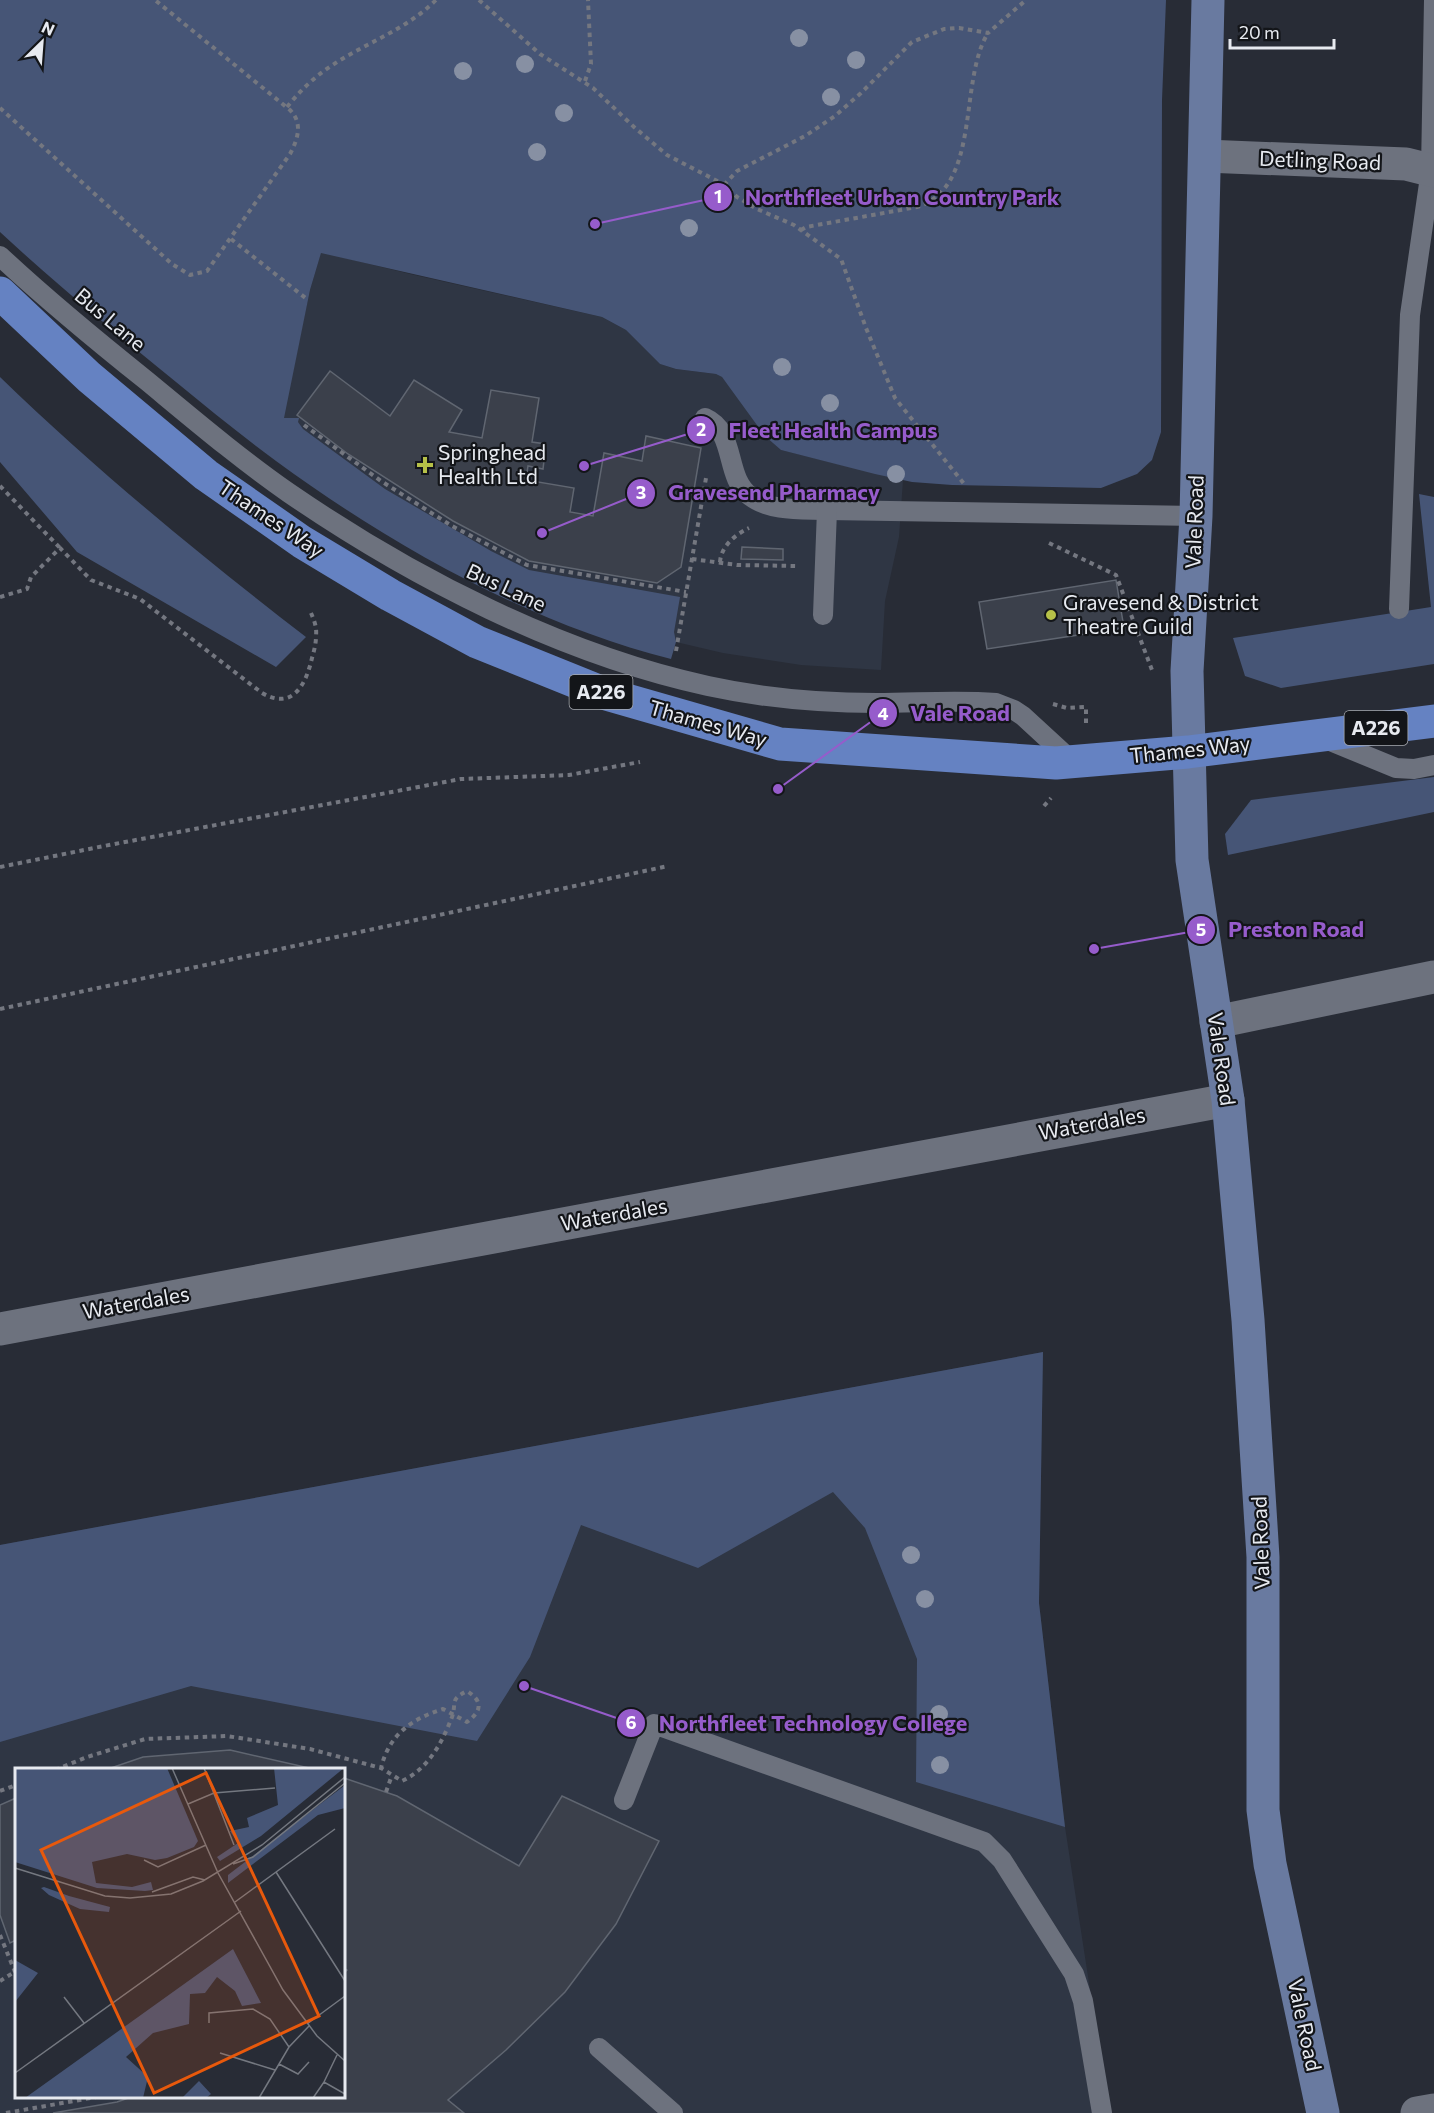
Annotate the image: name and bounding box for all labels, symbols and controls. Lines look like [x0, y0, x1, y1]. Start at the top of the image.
north arrow [12, 12, 72, 72]
scale bar [1230, 12, 1334, 50]
text: N [39, 17, 58, 39]
text: 20 m [1239, 21, 1280, 43]
street label: Detling Road [1259, 145, 1382, 174]
callout: Northfleet Urban Country Park [703, 177, 1071, 217]
text: Northfleet Urban Country Park [745, 183, 1060, 210]
text: 1 [714, 185, 722, 207]
street label: Bus Lane [70, 282, 152, 356]
callout: Fleet Health Campus [686, 410, 949, 450]
text: Fleet Health Campus [729, 416, 937, 443]
text: 2 [696, 418, 706, 440]
place label: Springhead Health Ltd [438, 439, 546, 488]
marker: Springhead Health Ltd [416, 456, 434, 474]
street label: Thames Way [215, 473, 329, 562]
callout: Gravesend Pharmacy [626, 473, 892, 513]
street label: Vale Road [1179, 475, 1208, 569]
text: Gravesend Pharmacy [668, 478, 880, 505]
text: 3 [636, 481, 646, 503]
street label: Bus Lane [463, 557, 550, 616]
place label: Gravesend & District Theatre Guild [1063, 589, 1259, 638]
marker: Gravesend & District Theatre Guild [1044, 608, 1058, 622]
road number: A226 [570, 675, 632, 709]
callout: Vale Road [868, 693, 1022, 733]
street label: Thames Way [647, 694, 770, 751]
text: Vale Road [910, 699, 1010, 726]
text: 4 [877, 702, 889, 724]
road number: A226 [1344, 711, 1408, 745]
street label: Thames Way [1128, 730, 1252, 767]
callout: Preston Road [1186, 910, 1376, 950]
text: Preston Road [1228, 915, 1364, 942]
text: 5 [1196, 918, 1206, 940]
street label: Vale Road [1204, 1011, 1241, 1107]
street label: Waterdales [1036, 1101, 1147, 1144]
street label: Waterdales [558, 1192, 669, 1235]
street label: Waterdales [80, 1280, 191, 1323]
street label: Vale Road [1245, 1496, 1274, 1590]
callout: Northfleet Technology College [616, 1703, 979, 1743]
text: Northfleet Technology College [659, 1709, 967, 1736]
text: 6 [625, 1711, 637, 1733]
inset map [15, 1768, 345, 2098]
street label: Vale Road [1283, 1976, 1327, 2073]

